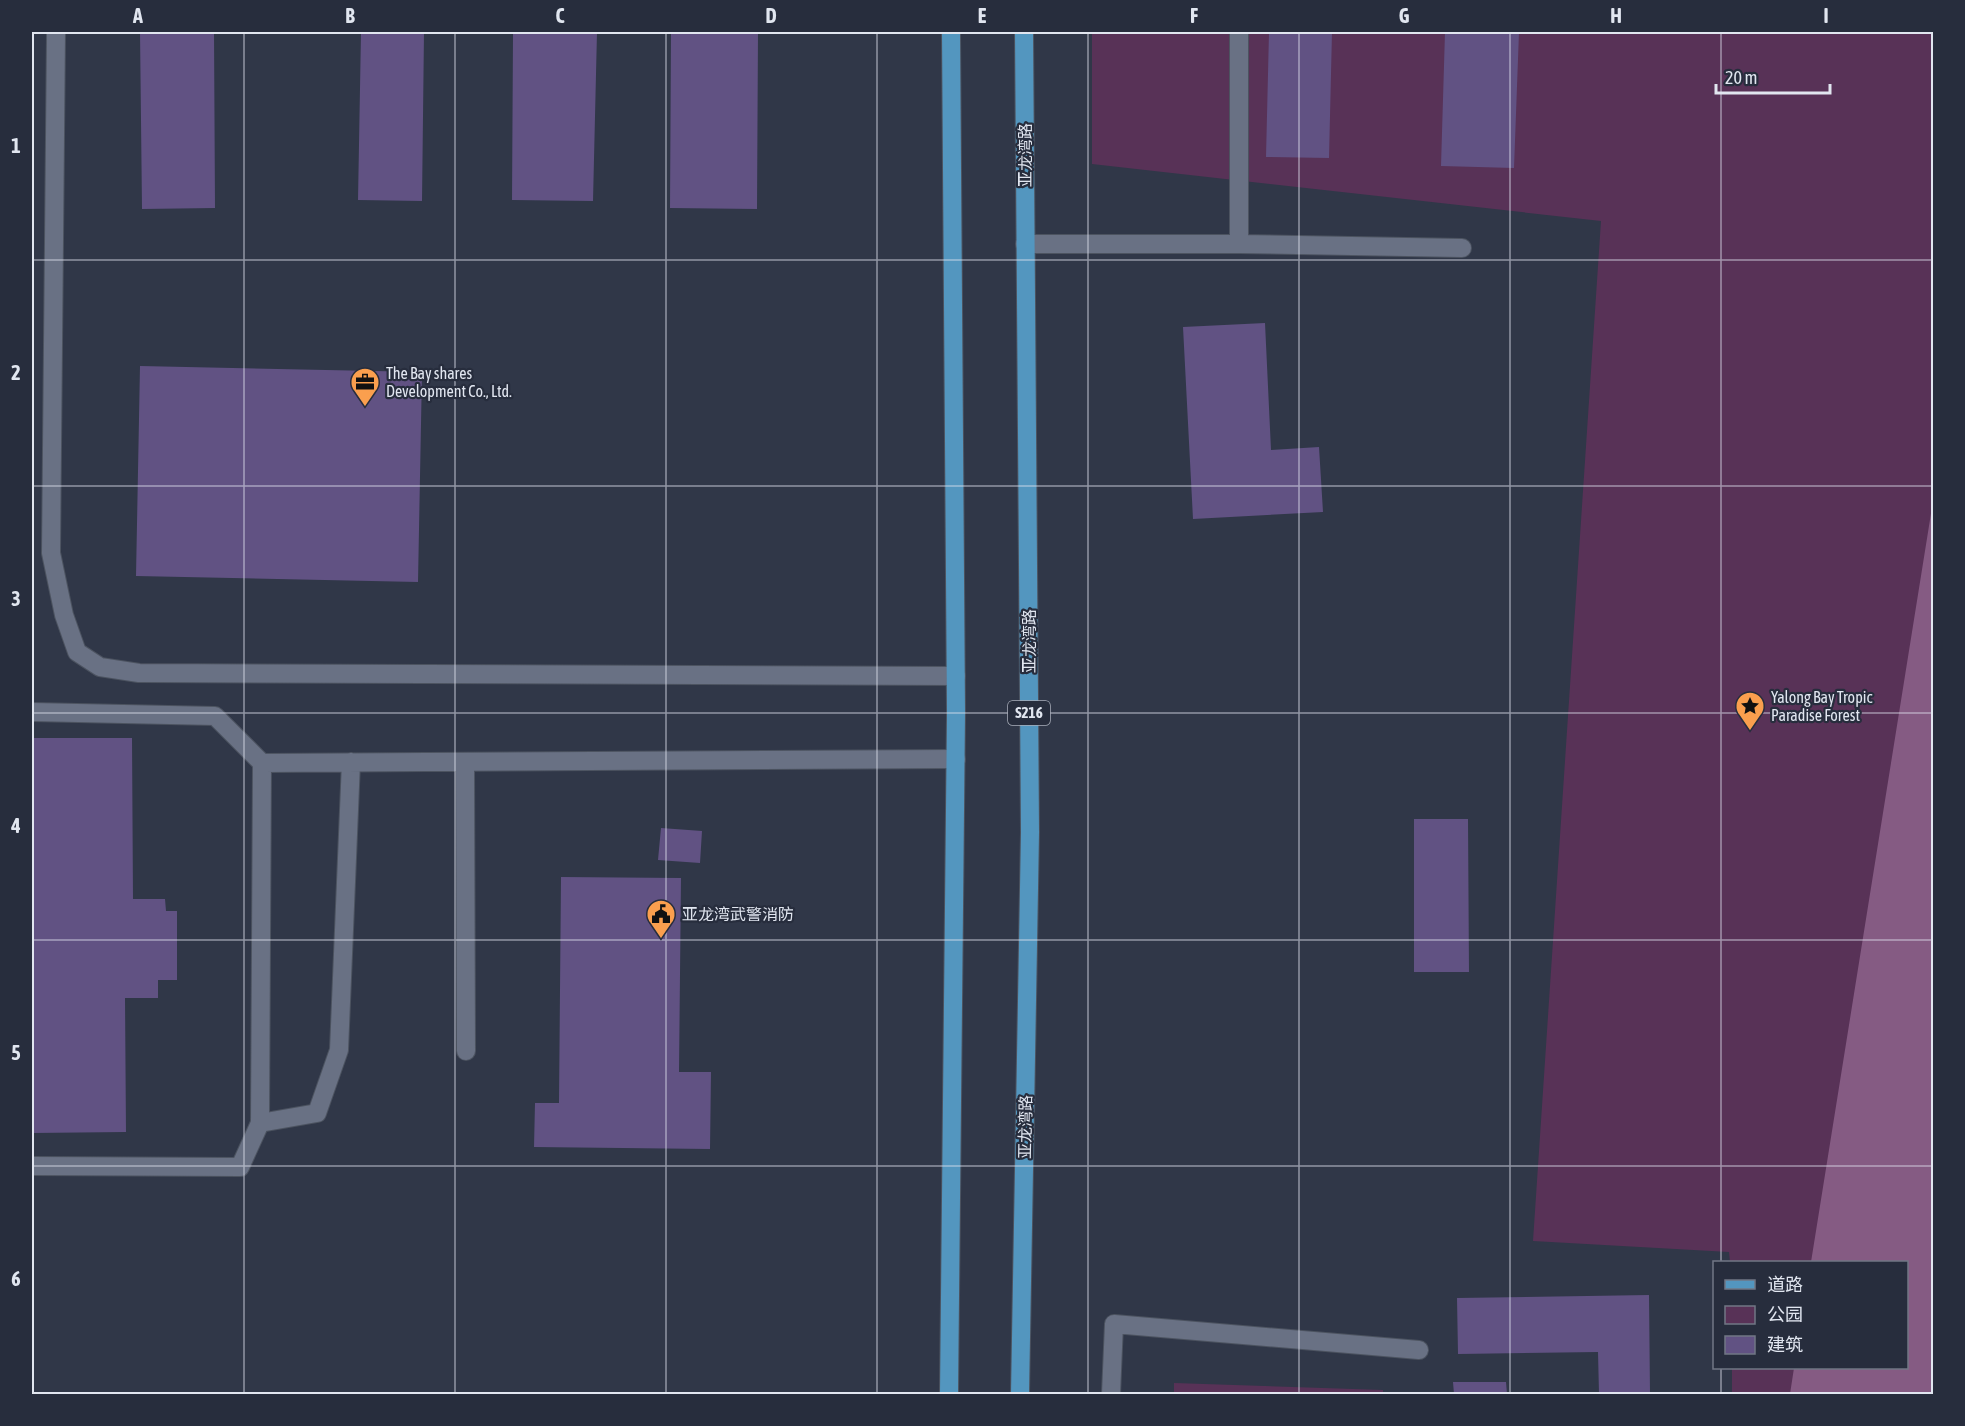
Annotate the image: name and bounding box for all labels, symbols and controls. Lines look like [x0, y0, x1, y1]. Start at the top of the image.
text: A [132, 4, 143, 27]
text: B [345, 4, 355, 27]
text: C [556, 4, 565, 27]
text: D [765, 4, 777, 27]
text: E [978, 4, 987, 27]
text: F [1190, 4, 1198, 27]
text: G [1399, 4, 1410, 27]
text: H [1610, 4, 1622, 27]
text: I [1823, 4, 1829, 27]
scale bar [1716, 57, 1830, 95]
text: 20 m [1725, 67, 1757, 88]
street label: 亚龙湾路 [1016, 123, 1034, 187]
text: 1 [11, 134, 21, 157]
text: 2 [11, 361, 21, 384]
place label: The Bay shares Development Co., Ltd. [386, 364, 512, 401]
office icon: The Bay shares Development Co., Ltd. [349, 366, 381, 408]
text: 3 [11, 587, 21, 610]
street label: 亚龙湾路 [1020, 609, 1038, 673]
place label: Yalong Bay Tropic Paradise Forest [1771, 688, 1872, 724]
place icon: Yalong Bay Tropic Paradise Forest [1734, 690, 1766, 732]
road number: S216 [1008, 701, 1050, 725]
text: 4 [10, 814, 21, 837]
public building icon: 亚龙湾武警消防 [645, 898, 677, 940]
place label: 亚龙湾武警消防 [682, 905, 794, 923]
text: 5 [11, 1041, 21, 1064]
street label: 亚龙湾路 [1015, 1095, 1035, 1159]
legend [1713, 1261, 1908, 1369]
text: 6 [11, 1267, 21, 1290]
text: 道路 [1767, 1274, 1803, 1295]
text: 公园 [1767, 1304, 1803, 1325]
text: 建筑 [1767, 1334, 1803, 1355]

